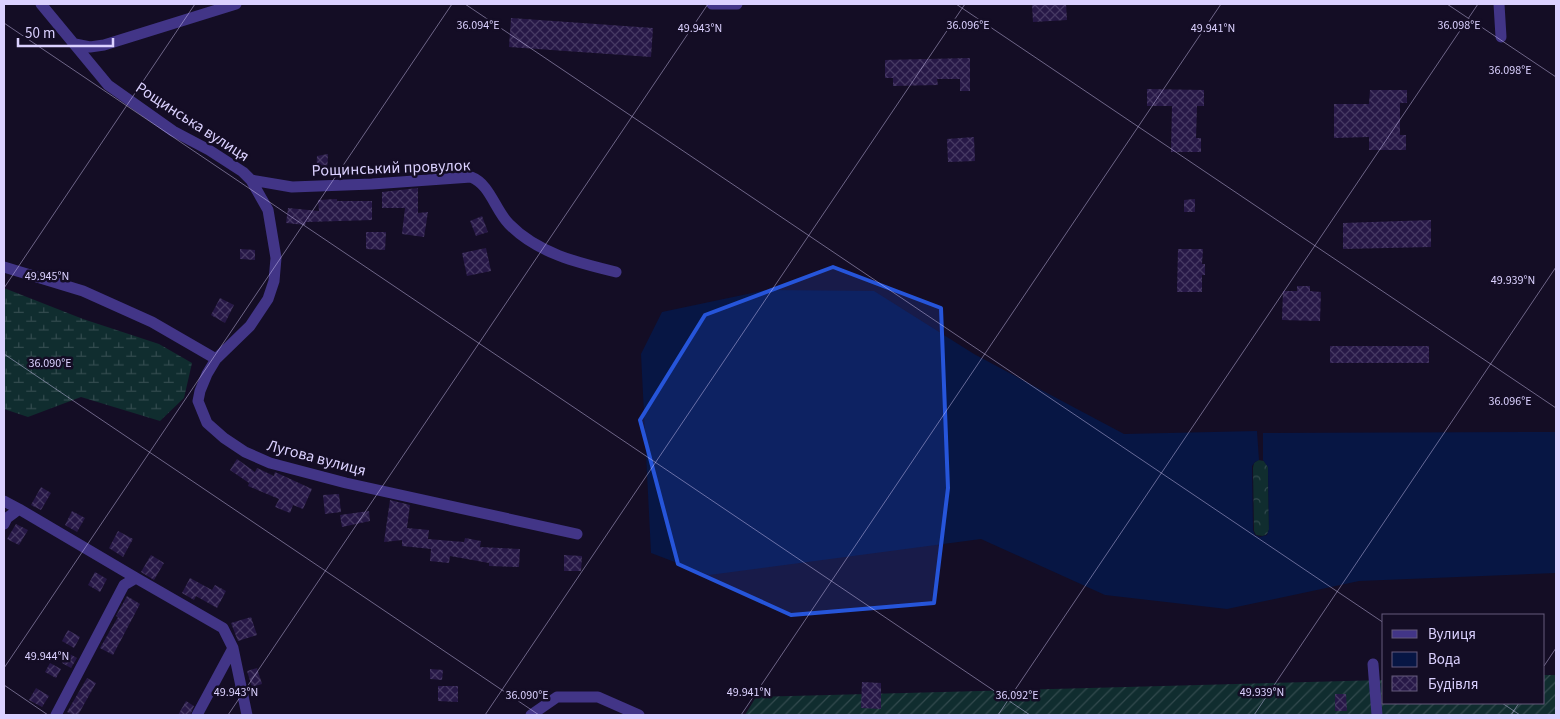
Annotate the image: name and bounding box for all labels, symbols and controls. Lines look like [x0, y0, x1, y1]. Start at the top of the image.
scale bar [18, 15, 112, 47]
text: 36.094°E [456, 17, 500, 34]
text: 36.096°E [946, 17, 990, 34]
text: 36.098°E [1437, 17, 1481, 34]
text: 49.943°N [678, 20, 722, 37]
text: 49.941°N [1191, 20, 1235, 37]
text: 50 m [25, 23, 55, 44]
text: 36.098°E [1488, 62, 1532, 79]
street label: Рощинська вулиця [131, 77, 254, 167]
street label: Рощинський провулок [311, 154, 471, 182]
text: 49.945°N [25, 268, 69, 285]
text: 49.939°N [1491, 272, 1535, 289]
text: 36.090°E [28, 355, 72, 372]
text: 36.096°E [1488, 393, 1532, 410]
street label: Лугова вулиця [265, 434, 369, 482]
legend [1382, 614, 1545, 704]
text: Вулиця [1428, 624, 1476, 645]
text: 49.944°N [25, 648, 69, 665]
text: Вода [1428, 649, 1461, 670]
text: Будівля [1428, 674, 1478, 695]
text: 49.943°N [214, 684, 258, 701]
text: 49.941°N [727, 684, 771, 701]
text: 49.939°N [1240, 684, 1284, 701]
text: 36.090°E [505, 687, 549, 704]
text: 36.092°E [995, 687, 1039, 704]

